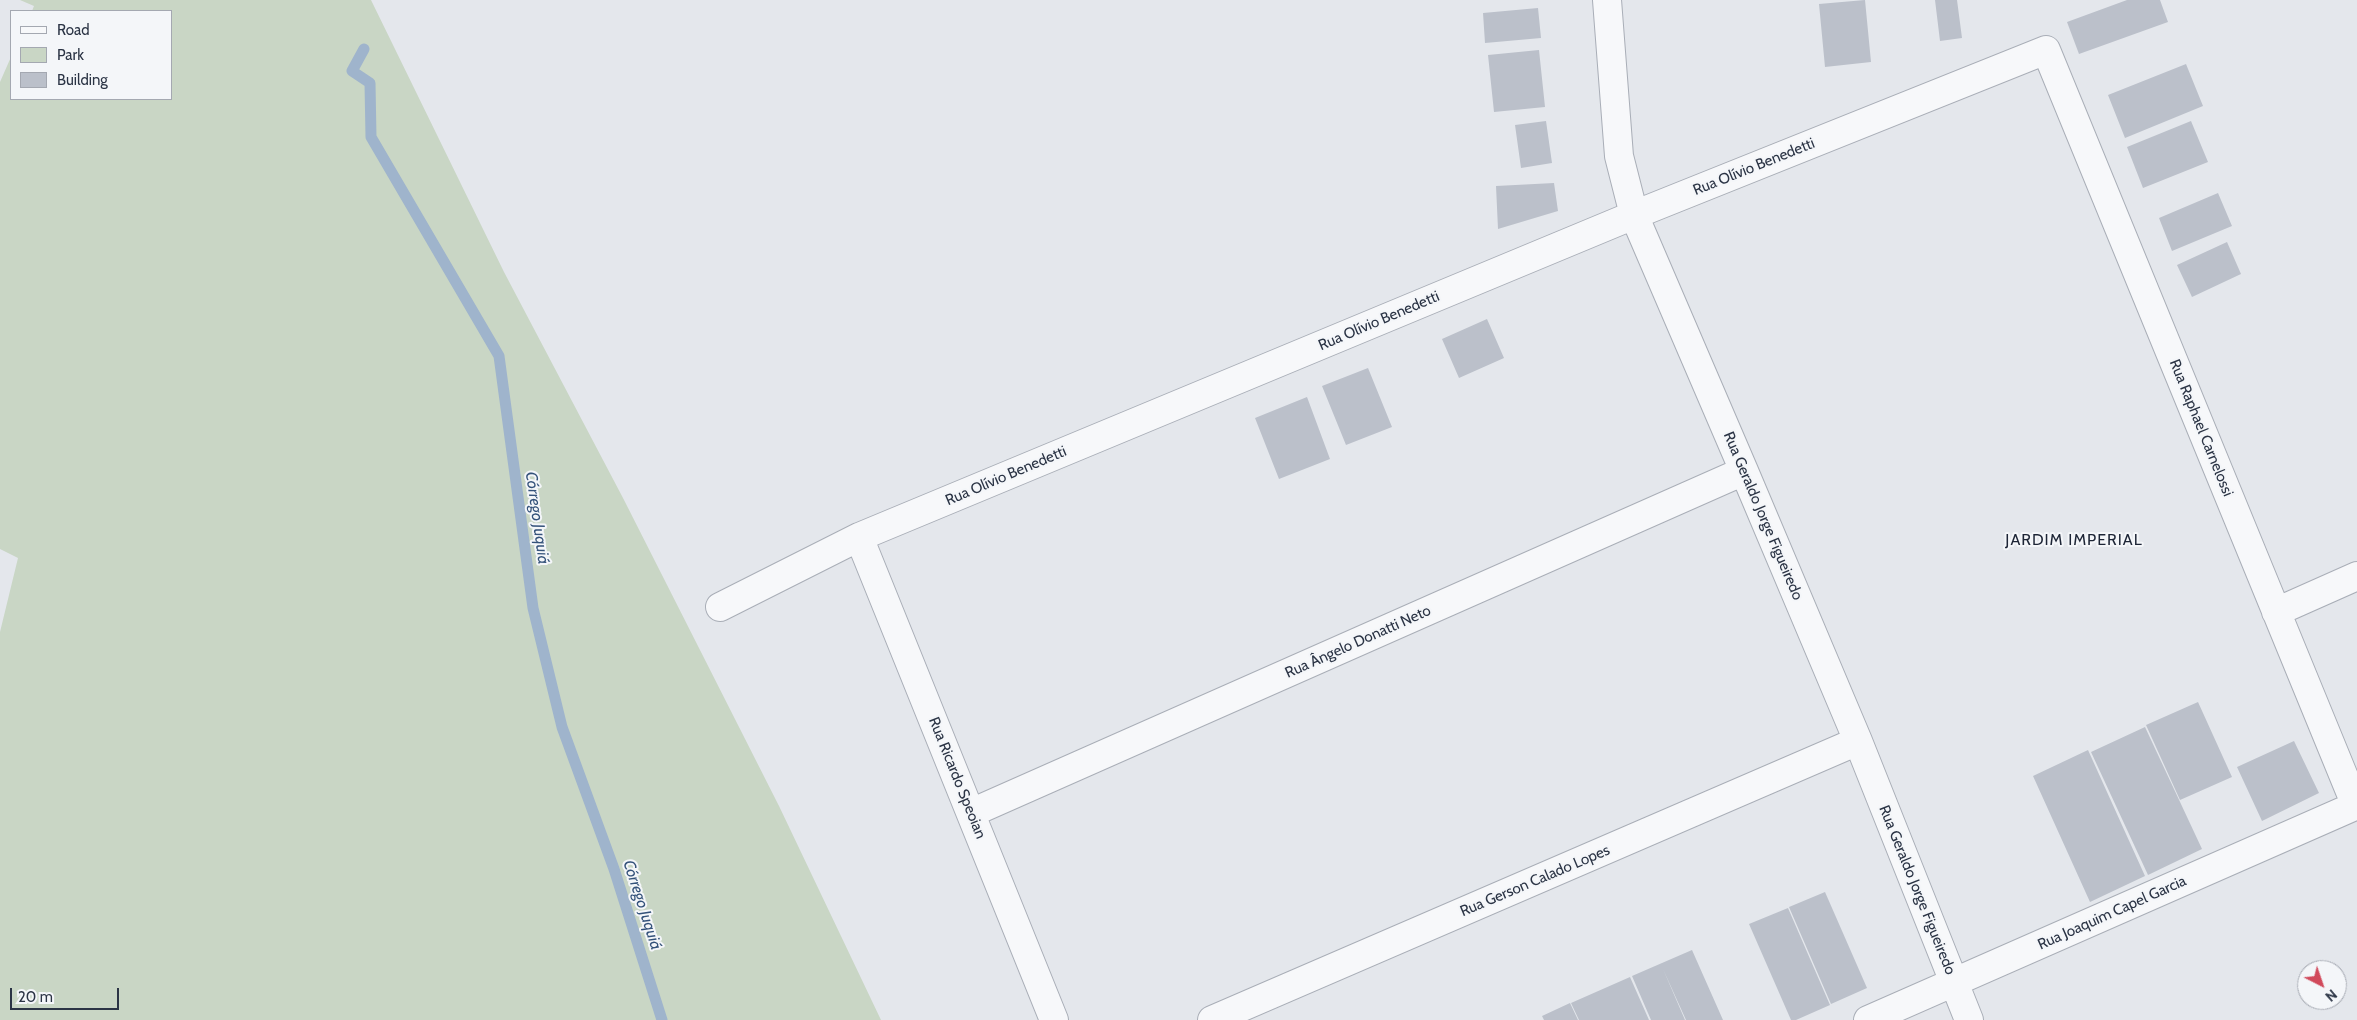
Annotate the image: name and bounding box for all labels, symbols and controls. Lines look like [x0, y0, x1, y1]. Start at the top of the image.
legend [10, 10, 172, 100]
text: Road [57, 21, 90, 39]
text: Park [57, 46, 84, 64]
text: Building [57, 71, 108, 89]
street label: Rua Olívio Benedetti [1691, 134, 1817, 200]
street label: Rua Olívio Benedetti [1316, 287, 1442, 355]
street label: Rua Raphael Carnelossi [2165, 357, 2237, 499]
street label: Rua Geraldo Jorge Figueiredo [1719, 429, 1807, 603]
street label: Rua Olívio Benedetti [943, 442, 1069, 510]
water label: Córrego Juquiá [521, 471, 553, 565]
district label: JARDIM IMPERIAL [2003, 530, 2145, 550]
street label: Rua Ângelo Donatti Neto [1282, 602, 1434, 682]
street label: Rua Ricardo Speoian [924, 715, 990, 841]
street label: Rua Geraldo Jorge Figueiredo [1875, 803, 1959, 977]
street label: Rua Gerson Calado Lopes [1457, 841, 1613, 921]
water label: Córrego Juquiá [618, 858, 666, 952]
street label: Rua Joaquim Capel Garcia [2035, 872, 2189, 954]
north arrow [2297, 960, 2347, 1010]
scale bar [12, 978, 121, 1010]
text: N [2322, 986, 2341, 1006]
text: 20 m [18, 988, 53, 1006]

